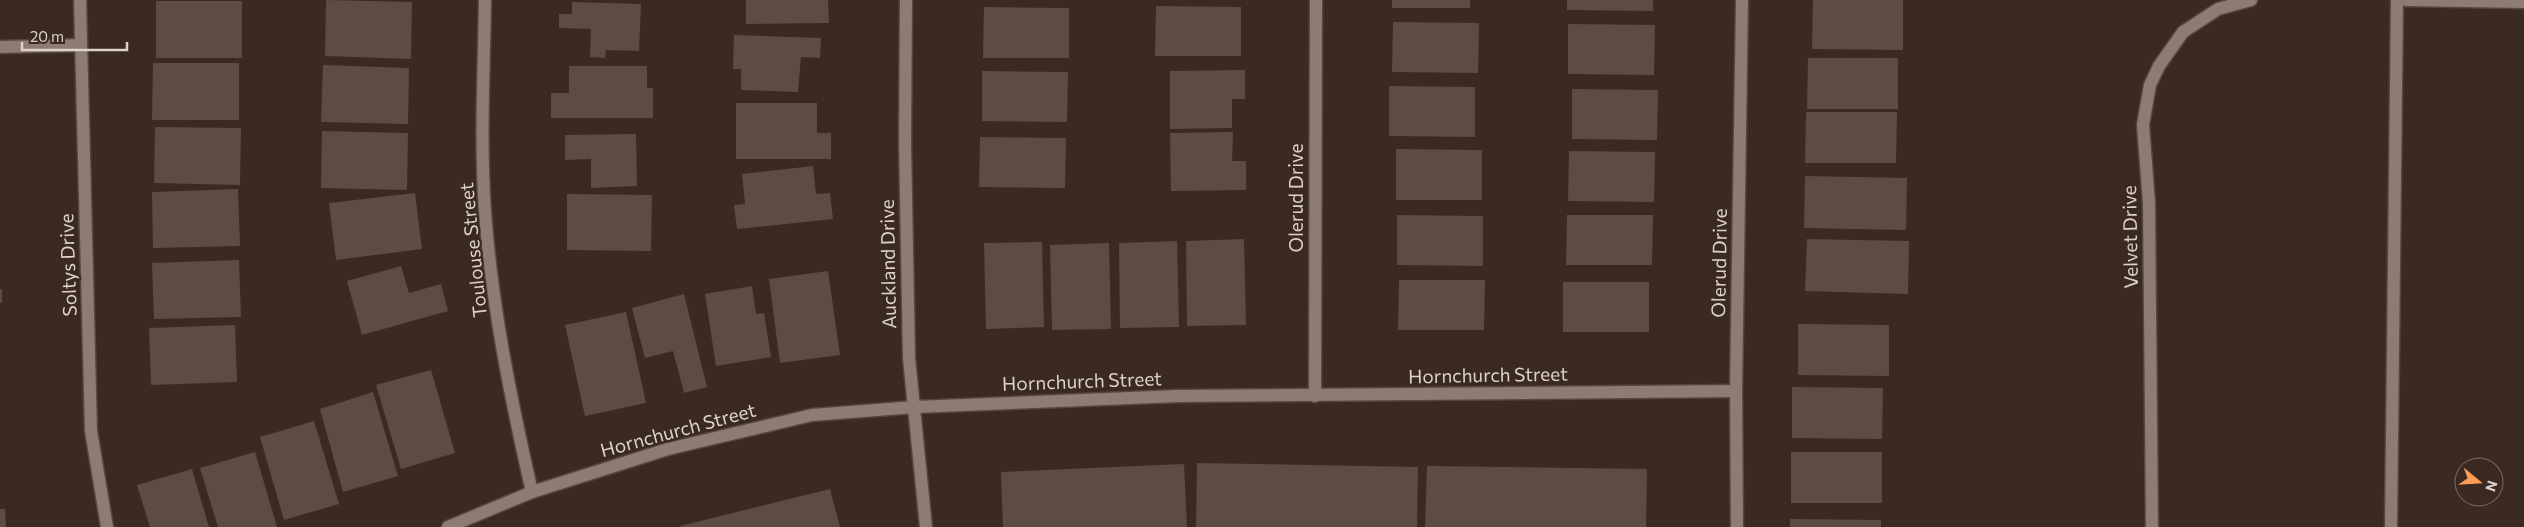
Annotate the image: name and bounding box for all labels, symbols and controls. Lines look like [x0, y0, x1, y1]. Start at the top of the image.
scale bar [22, 20, 128, 52]
text: 20 m [30, 27, 64, 45]
street label: Olerud Drive [1284, 143, 1307, 253]
street label: Toulouse Street [454, 181, 491, 319]
street label: Velvet Drive [2117, 185, 2142, 289]
street label: Auckland Drive [875, 199, 900, 329]
street label: Olerud Drive [1706, 208, 1731, 318]
street label: Soltys Drive [54, 213, 81, 317]
street label: Hornchurch Street [1408, 362, 1568, 387]
street label: Hornchurch Street [1002, 366, 1162, 395]
street label: Hornchurch Street [598, 398, 758, 461]
north arrow [2454, 457, 2504, 507]
text: N [2482, 479, 2502, 494]

